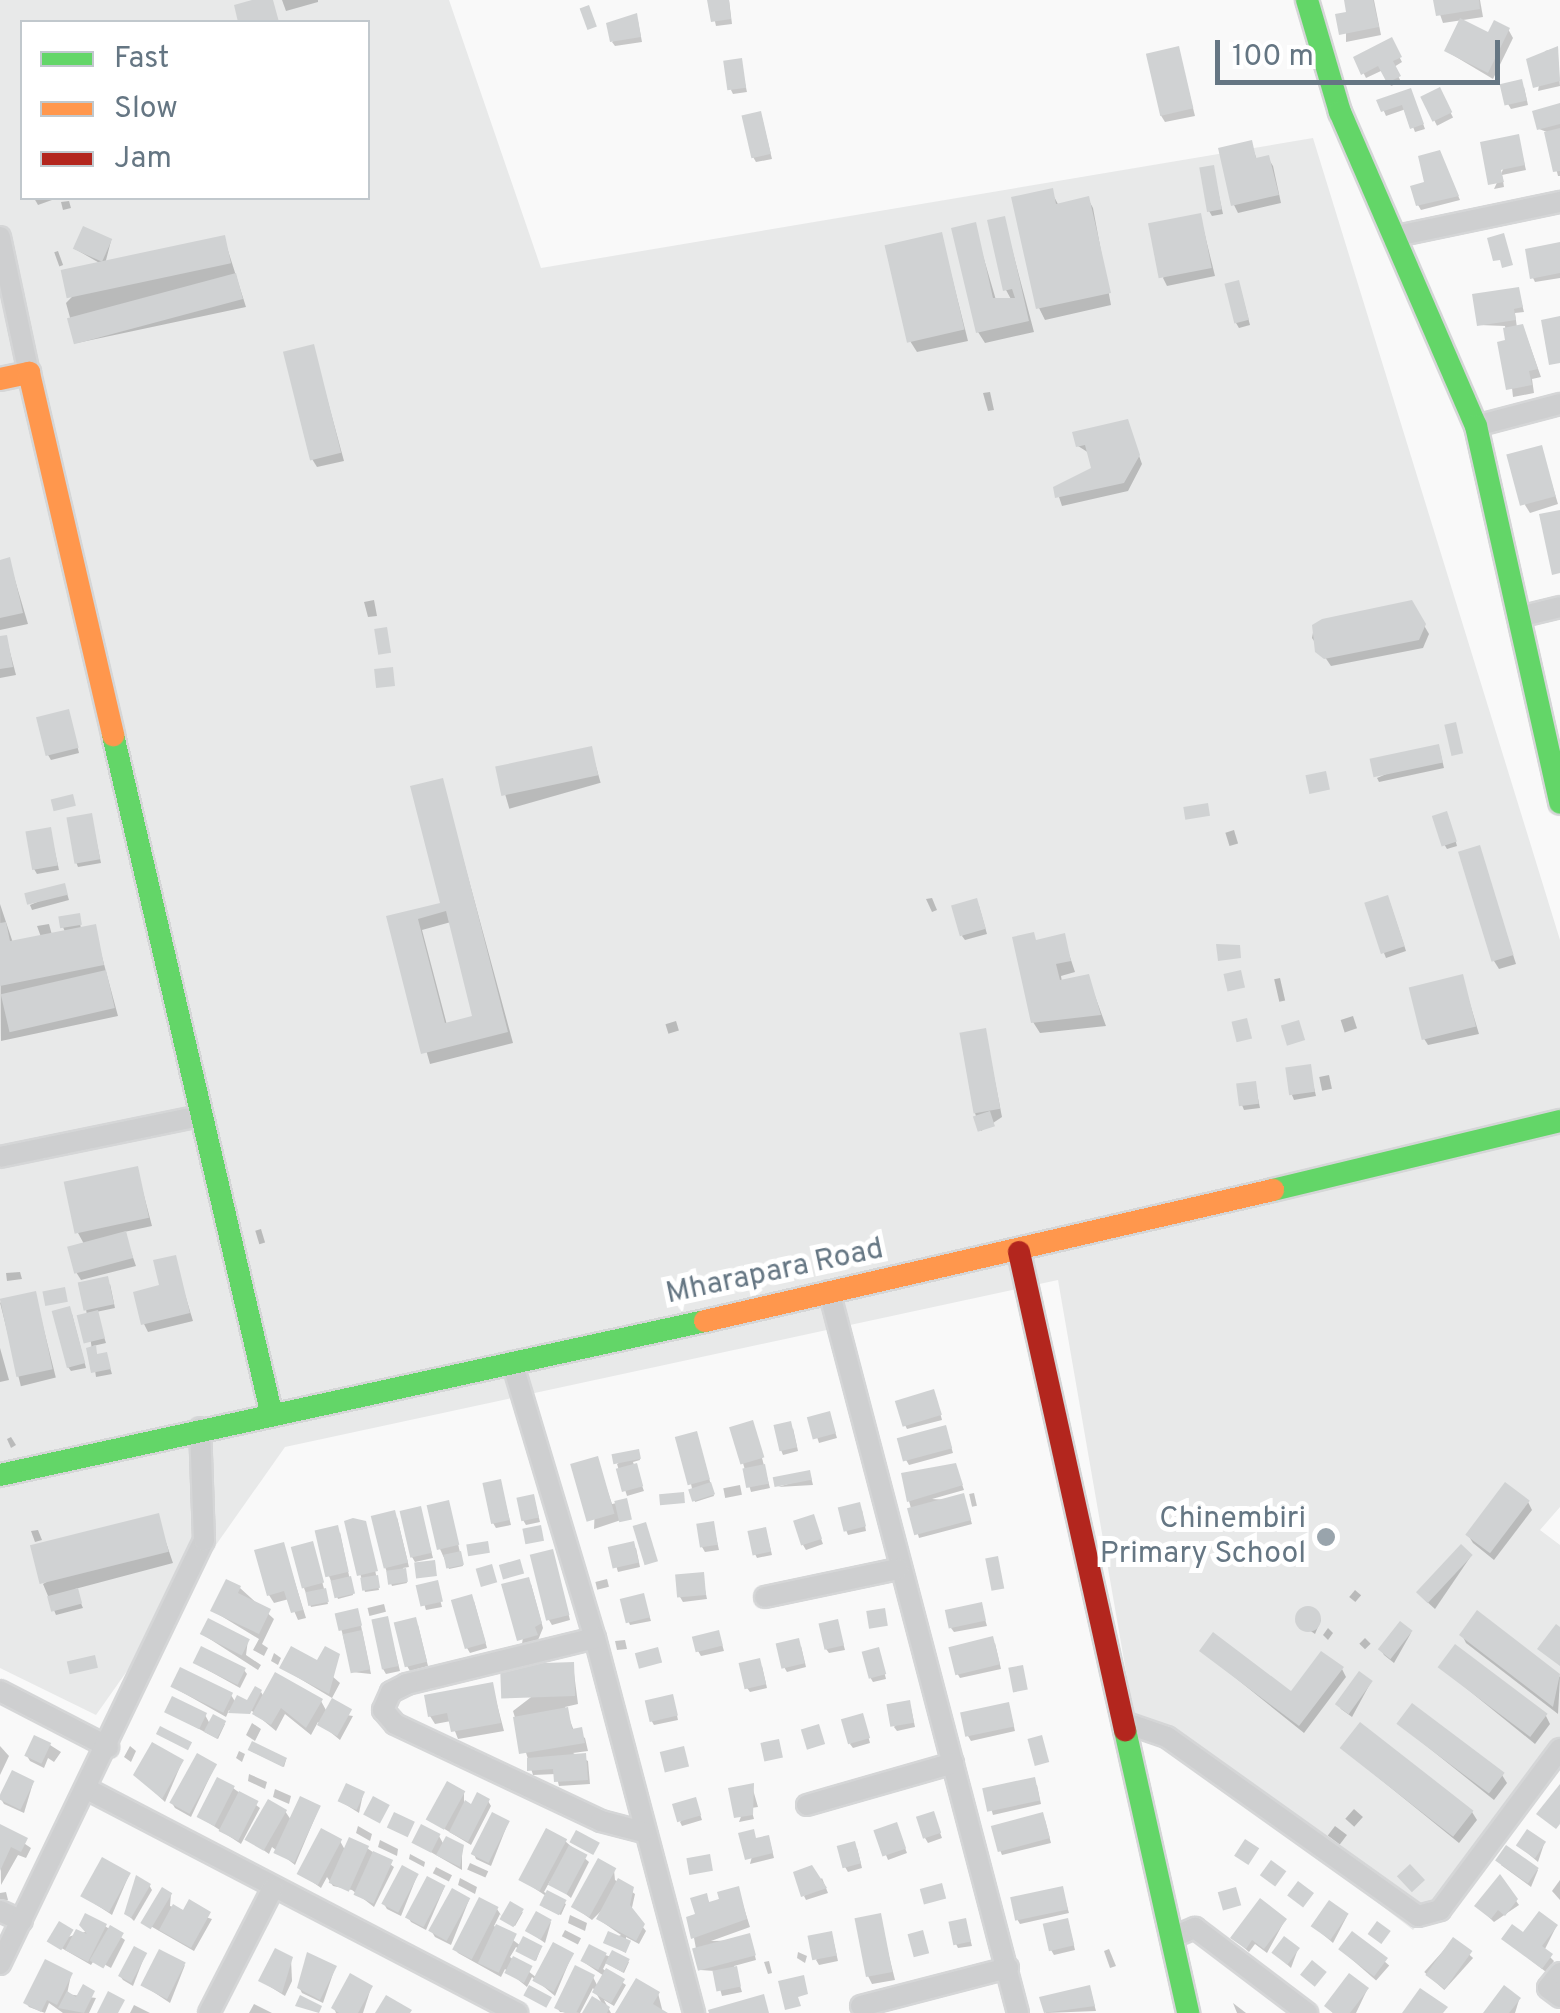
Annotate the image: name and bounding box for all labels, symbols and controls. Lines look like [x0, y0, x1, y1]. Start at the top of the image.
legend [20, 20, 370, 200]
scale bar [1220, 20, 1505, 82]
text: 100 m [1232, 39, 1314, 76]
text: Fast [114, 41, 169, 78]
text: Slow [114, 91, 178, 128]
text: Jam [114, 141, 172, 178]
street label: Mharapara Road [663, 1232, 887, 1314]
place label: Chinembiri Primary School [1100, 1502, 1306, 1572]
marker: Chinembiri Primary School [1315, 1526, 1337, 1548]

